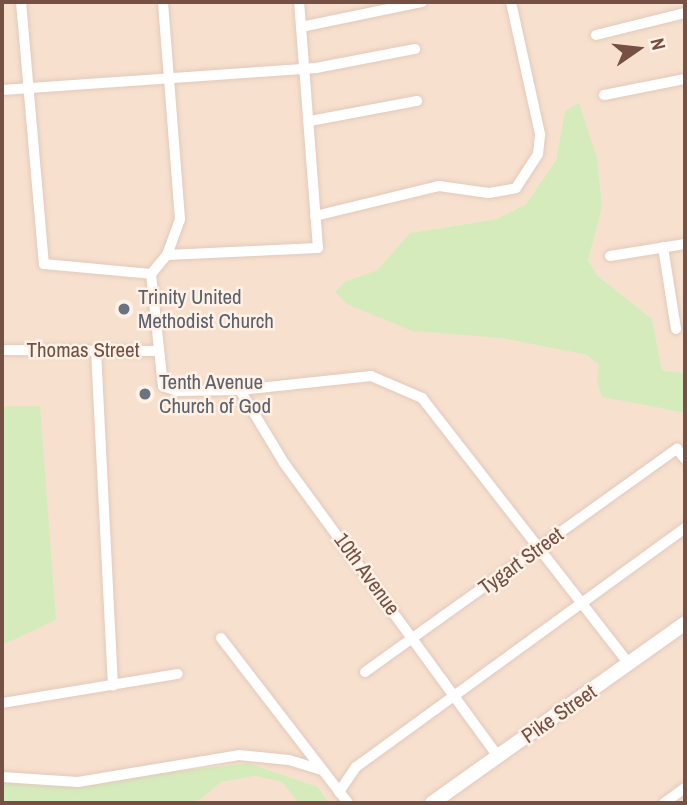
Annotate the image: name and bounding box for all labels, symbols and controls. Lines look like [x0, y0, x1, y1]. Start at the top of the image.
north arrow [603, 14, 673, 84]
text: N [644, 35, 672, 53]
place label: Trinity United Methodist Church [138, 284, 274, 334]
marker: Trinity United Methodist Church [116, 301, 132, 317]
street label: Thomas Street [27, 337, 139, 363]
place label: Tenth Avenue Church of God [159, 369, 271, 419]
marker: Tenth Avenue Church of God [137, 386, 153, 402]
street label: Tygart Street [474, 522, 568, 600]
street label: 10th Avenue [328, 528, 406, 620]
street label: Pike Street [517, 679, 601, 749]

